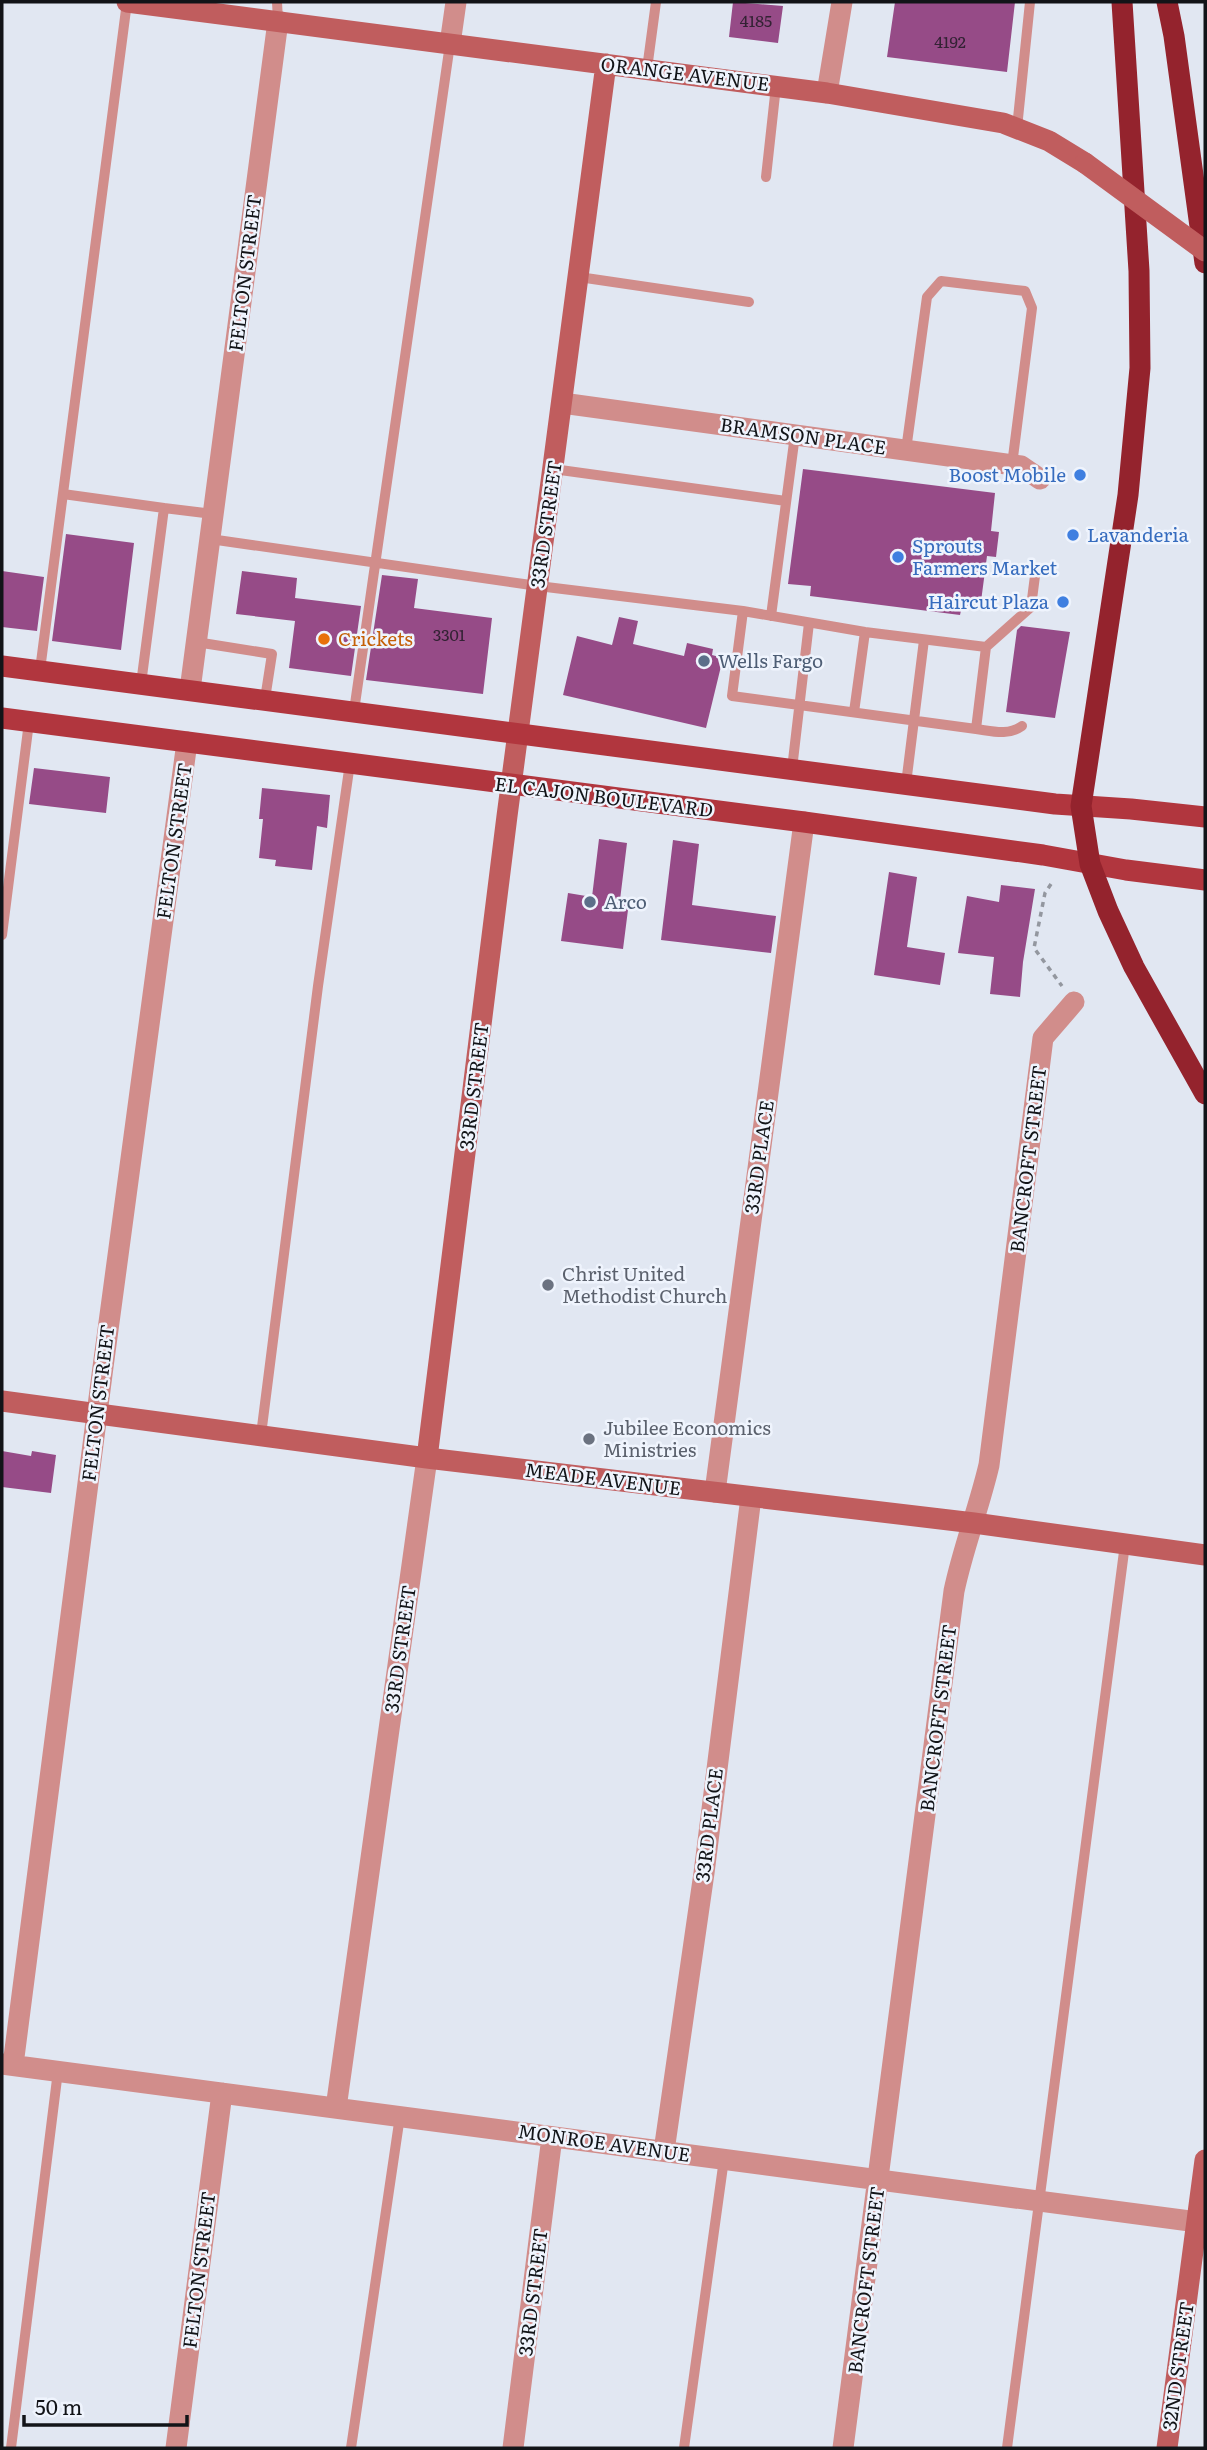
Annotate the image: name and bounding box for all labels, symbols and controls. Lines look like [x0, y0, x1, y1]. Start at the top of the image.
house number: 4185 [740, 8, 772, 32]
house number: 4192 [934, 29, 966, 53]
street label: ORANGE AVENUE [599, 49, 771, 97]
street label: FELTON STREET [220, 193, 268, 353]
street label: BRAMSON PLACE [718, 410, 888, 461]
street label: 33RD STREET [522, 458, 568, 589]
place label: Boost Mobile [948, 460, 1066, 488]
marker: Boost Mobile [1072, 467, 1088, 483]
place label: Lavanderia [1087, 520, 1189, 548]
marker: Lavanderia [1065, 527, 1081, 543]
place label: Sprouts Farmers Market [912, 531, 1058, 581]
marker: Sprouts Farmers Market [890, 549, 906, 565]
place label: Haircut Plaza [928, 587, 1050, 615]
marker: Haircut Plaza [1055, 594, 1071, 610]
house number: 3301 [433, 622, 466, 646]
place label: Crickets [338, 624, 413, 652]
marker: Crickets [316, 631, 332, 647]
place label: Wells Fargo [718, 646, 823, 674]
marker: Wells Fargo [696, 653, 712, 669]
street label: FELTON STREET [148, 761, 198, 921]
street label: EL CAJON BOULEVARD [493, 769, 715, 823]
place label: Arco [604, 887, 647, 915]
marker: Arco [582, 894, 598, 910]
street label: 33RD STREET [451, 1020, 495, 1151]
street label: BANCROFT STREET [1002, 1064, 1052, 1254]
street label: 33RD PLACE [736, 1098, 780, 1216]
place label: Christ United Methodist Church [562, 1259, 727, 1309]
marker: Christ United Methodist Church [540, 1277, 556, 1293]
street label: FELTON STREET [73, 1323, 121, 1483]
place label: Jubilee Economics Ministries [603, 1413, 771, 1463]
marker: Jubilee Economics Ministries [581, 1431, 597, 1447]
street label: MEADE AVENUE [524, 1455, 683, 1501]
street label: 33RD STREET [376, 1583, 422, 1714]
street label: BANCROFT STREET [912, 1623, 962, 1813]
street label: 33RD PLACE [687, 1766, 729, 1883]
street label: MONROE AVENUE [516, 2116, 692, 2168]
street label: BANCROFT STREET [840, 2185, 890, 2375]
street label: FELTON STREET [174, 2190, 222, 2350]
street label: 33RD STREET [510, 2226, 554, 2357]
street label: 32ND STREET [1154, 2300, 1200, 2432]
scale bar [24, 2384, 187, 2428]
text: 50 m [35, 2390, 82, 2421]

